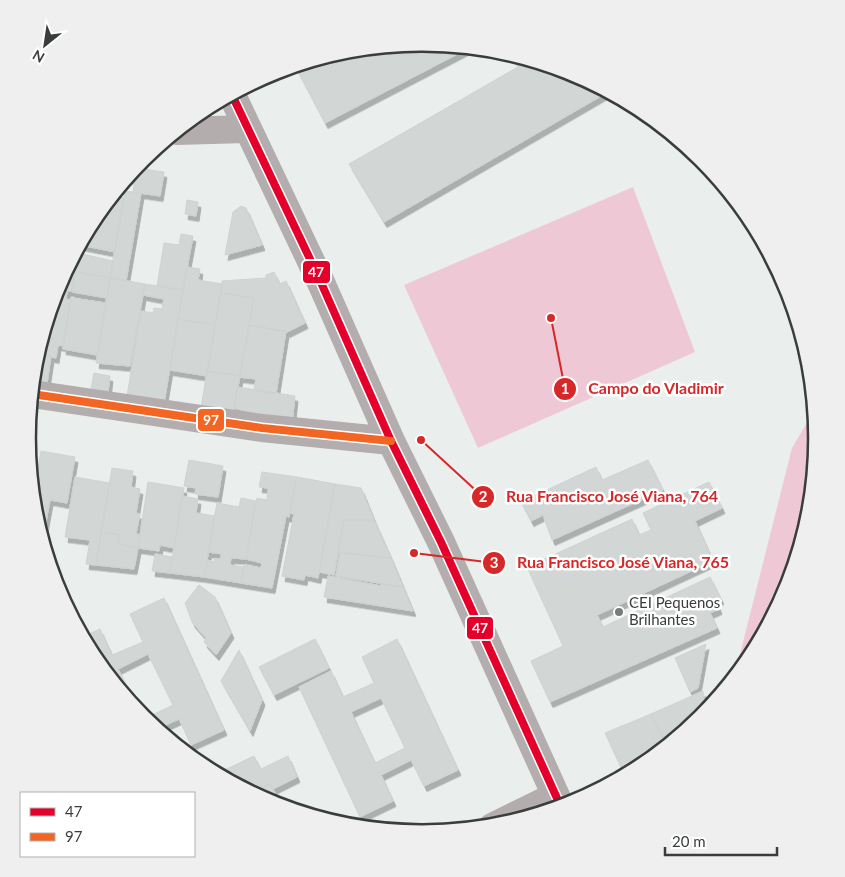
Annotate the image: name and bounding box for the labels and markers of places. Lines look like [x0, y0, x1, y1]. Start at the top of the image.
callout: Campo do Vladimir [553, 373, 734, 404]
callout: Rua Francisco José Viana, 764 [470, 481, 728, 512]
callout: Rua Francisco José Viana, 765 [481, 547, 739, 578]
place label: CEI Pequenos Brilhantes [629, 593, 720, 628]
marker: CEI Pequenos Brilhantes [613, 606, 625, 618]

